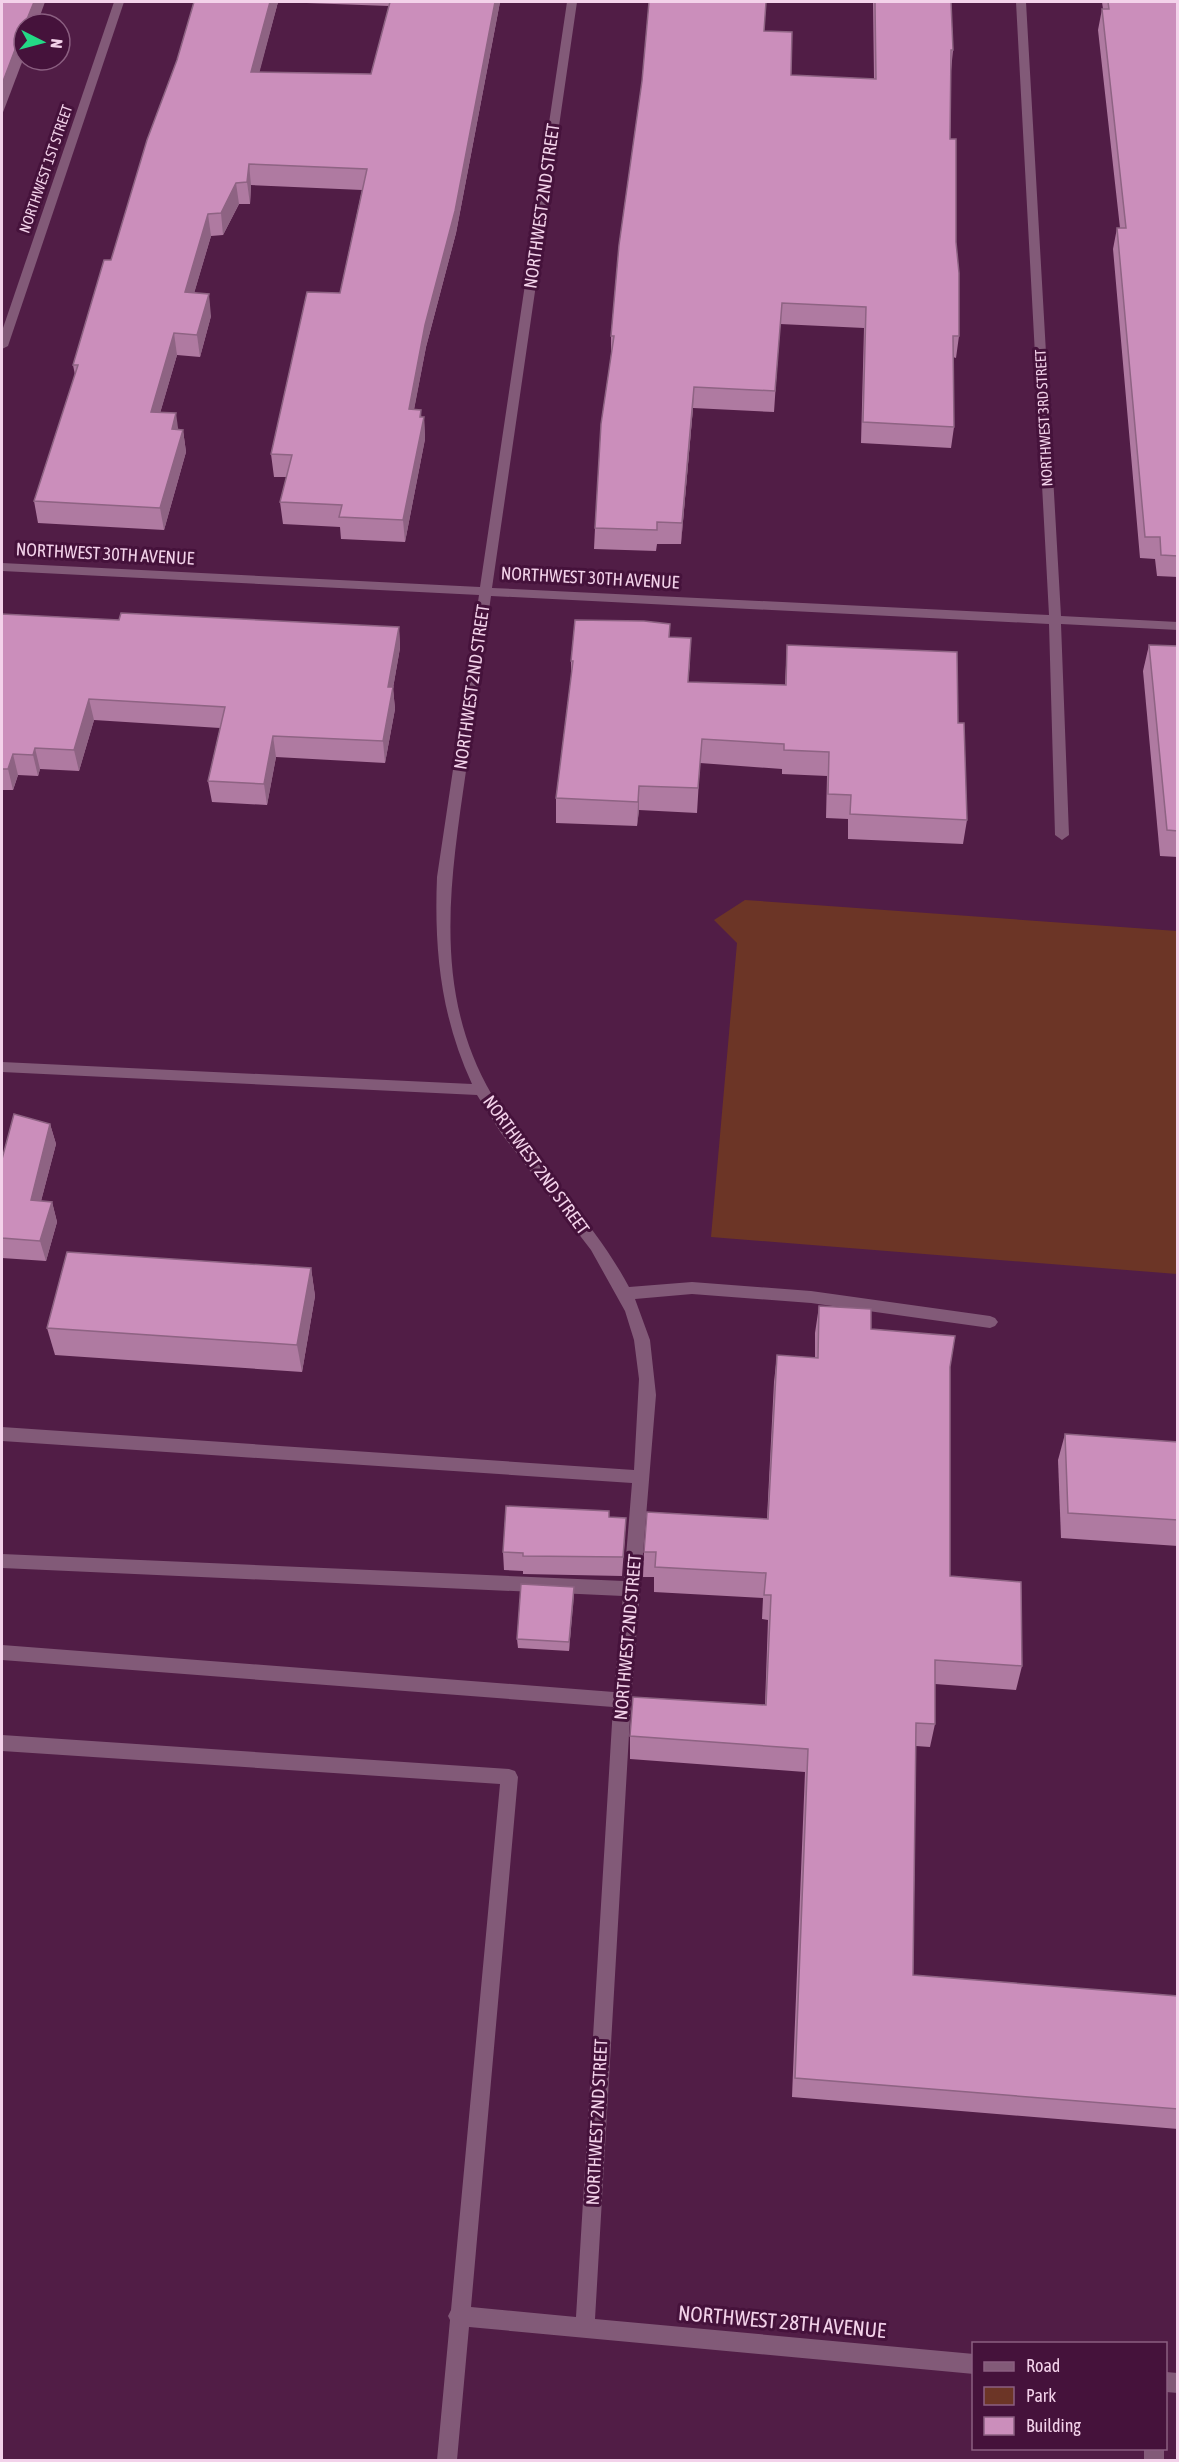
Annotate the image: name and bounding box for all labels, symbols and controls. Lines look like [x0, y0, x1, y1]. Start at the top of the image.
north arrow [12, 12, 72, 72]
text: N [47, 38, 66, 49]
street label: NORTHWEST 1ST STREET [16, 102, 76, 235]
street label: NORTHWEST 2ND STREET [520, 122, 563, 290]
street label: NORTHWEST 3RD STREET [1031, 349, 1056, 487]
street label: NORTHWEST 30TH AVENUE [15, 538, 195, 569]
street label: NORTHWEST 30TH AVENUE [500, 562, 680, 593]
street label: NORTHWEST 2ND STREET [450, 603, 493, 771]
street label: NORTHWEST 2ND STREET [479, 1091, 594, 1238]
street label: NORTHWEST 2ND STREET [610, 1553, 645, 1721]
street label: NORTHWEST 2ND STREET [582, 2038, 611, 2206]
street label: NORTHWEST 28TH AVENUE [677, 2300, 887, 2342]
legend [972, 2342, 1167, 2450]
text: Road [1026, 2355, 1060, 2376]
text: Park [1026, 2385, 1056, 2406]
text: Building [1026, 2415, 1081, 2436]

